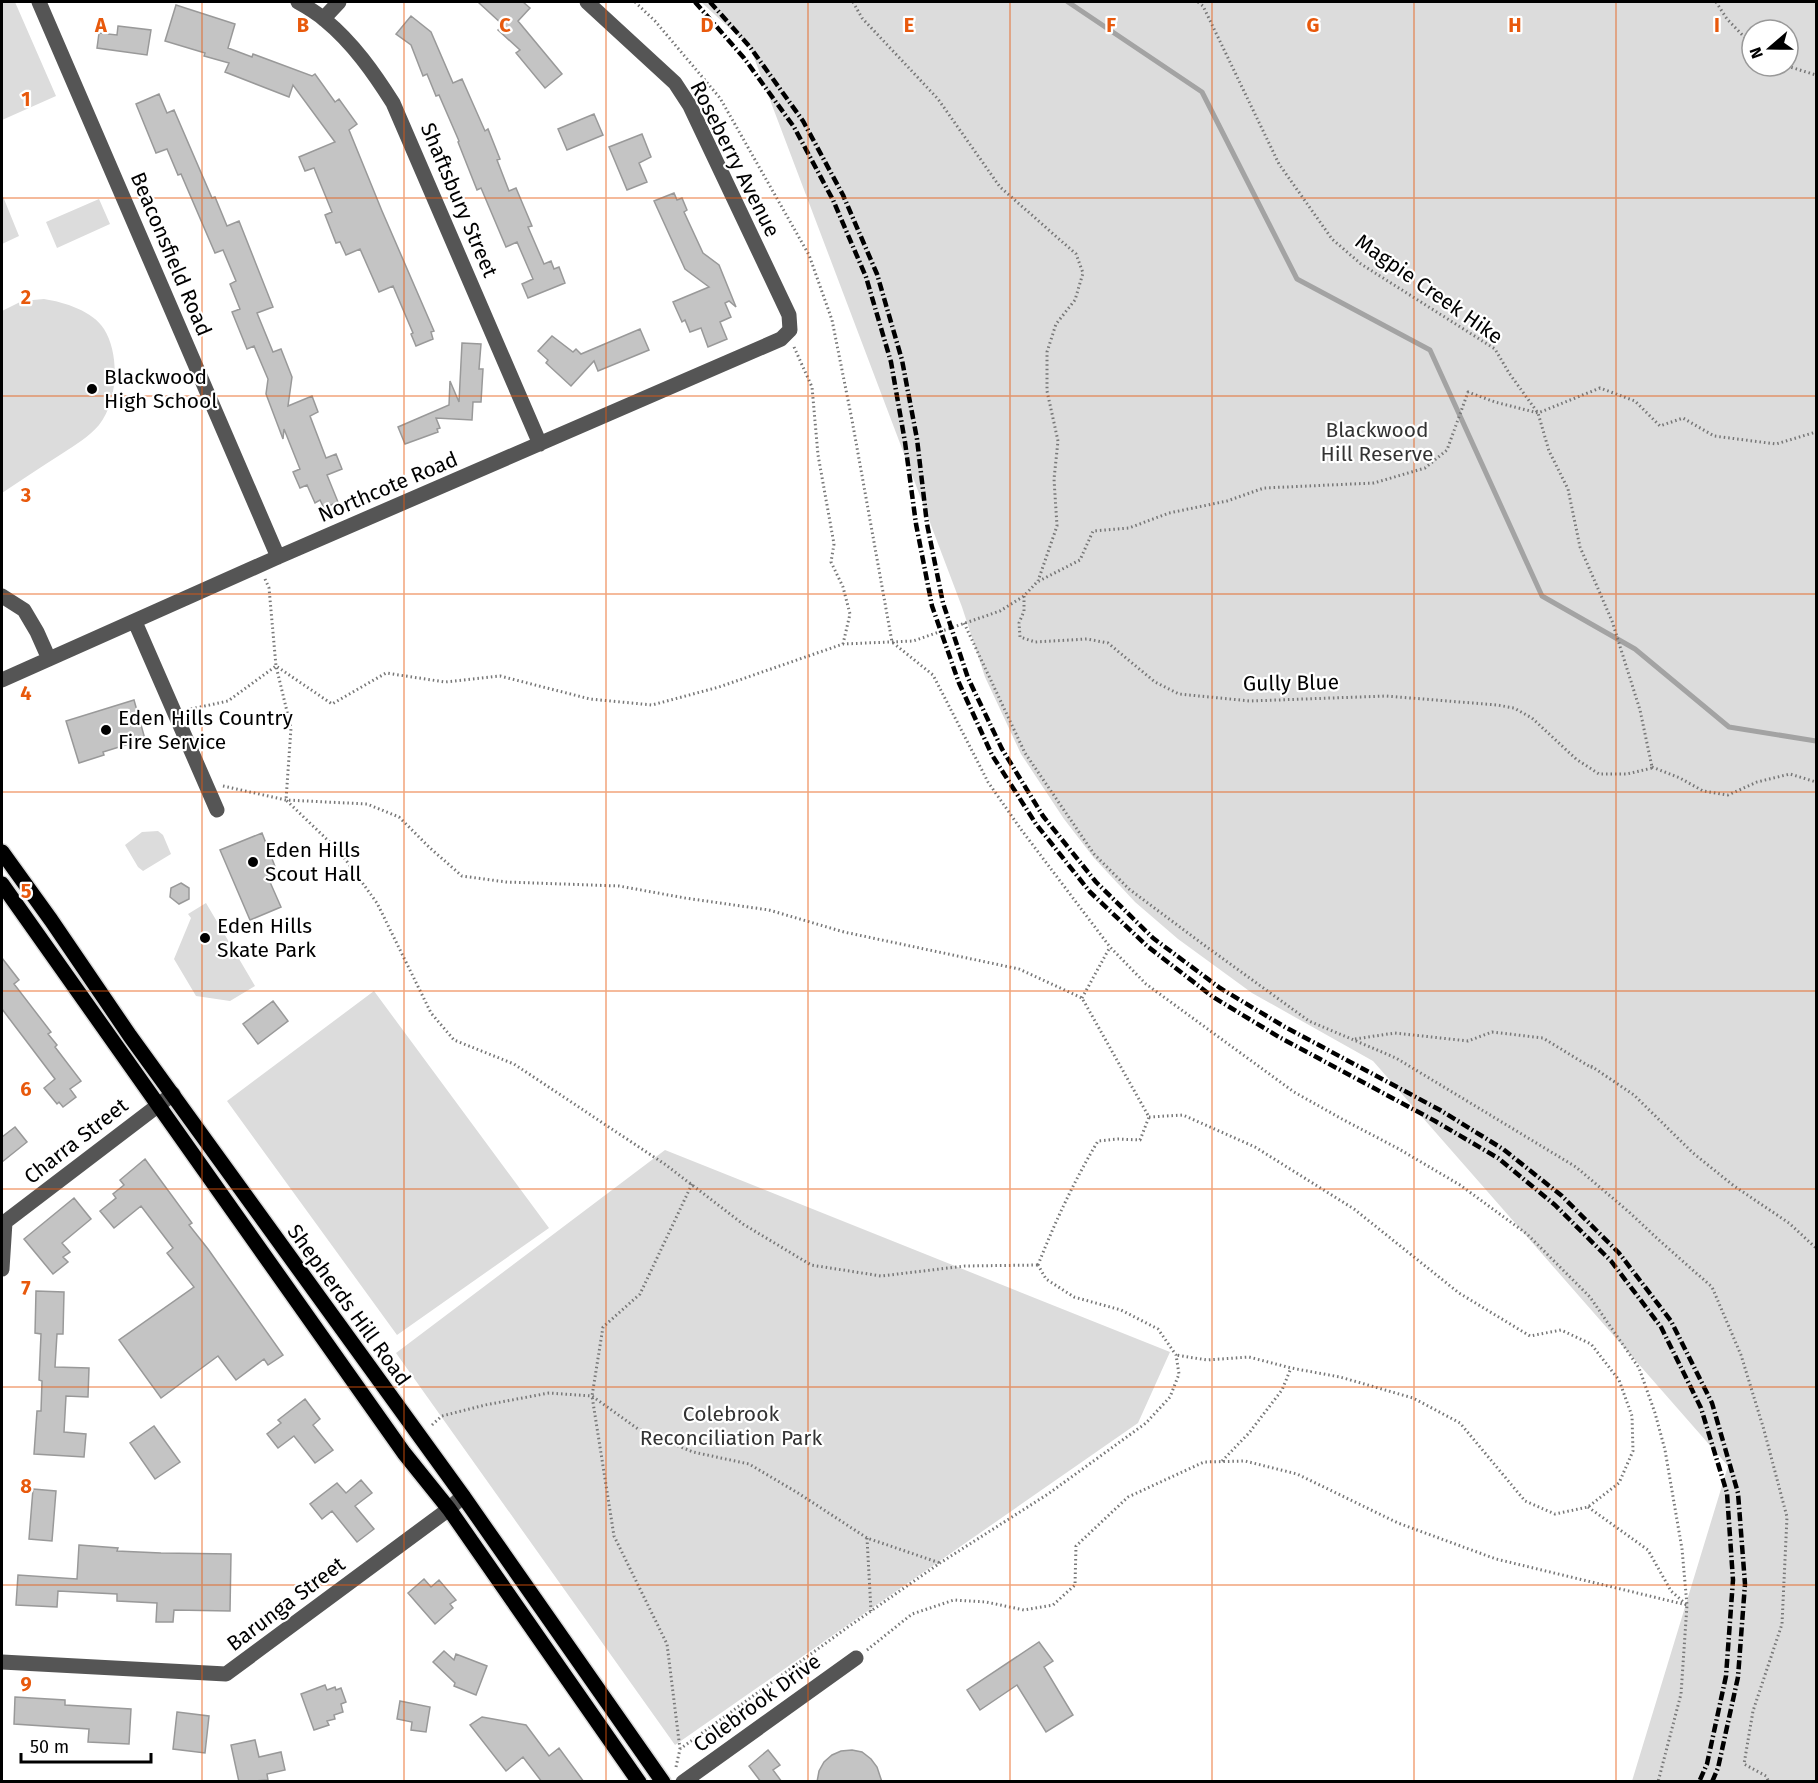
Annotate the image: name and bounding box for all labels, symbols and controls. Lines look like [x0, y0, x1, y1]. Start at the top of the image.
text: A [94, 13, 108, 37]
text: B [297, 13, 309, 37]
text: C [499, 13, 511, 37]
text: D [700, 13, 714, 37]
text: E [904, 13, 914, 37]
text: F [1106, 13, 1116, 37]
text: G [1307, 13, 1319, 37]
text: H [1508, 13, 1522, 37]
text: I [1714, 13, 1720, 37]
north arrow [1740, 18, 1800, 78]
text: N [1746, 45, 1767, 61]
street label: Roseberry Avenue [684, 77, 786, 241]
text: 1 [21, 87, 31, 111]
street label: Shaftsbury Street [415, 119, 503, 282]
street label: Beaconsfield Road [125, 168, 217, 340]
street label: Magpie Creek Hike [1350, 228, 1508, 350]
text: 2 [21, 285, 31, 309]
place label: Blackwood High School [104, 364, 217, 414]
marker: Blackwood High School [85, 382, 99, 396]
park label: Blackwood Hill Reserve [1321, 417, 1433, 467]
street label: Northcote Road [314, 446, 462, 528]
text: 3 [20, 483, 31, 507]
street label: Gully Blue [1243, 669, 1339, 697]
text: 4 [20, 681, 32, 705]
place label: Eden Hills Country Fire Service [118, 705, 293, 755]
marker: Eden Hills Country Fire Service [99, 723, 113, 737]
place label: Eden Hills Scout Hall [265, 837, 362, 887]
marker: Eden Hills Scout Hall [246, 855, 260, 869]
text: 5 [21, 879, 32, 903]
place label: Eden Hills Skate Park [217, 913, 316, 963]
marker: Eden Hills Skate Park [198, 931, 212, 945]
text: 6 [20, 1077, 32, 1101]
street label: Charra Street [19, 1092, 133, 1190]
street label: Shepherds Hill Road [282, 1219, 416, 1391]
text: 7 [21, 1276, 31, 1300]
park label: Colebrook Reconciliation Park [640, 1401, 822, 1451]
text: 8 [20, 1474, 32, 1498]
street label: Barunga Street [222, 1551, 351, 1657]
street label: Colebrook Drive [688, 1648, 826, 1758]
text: 9 [20, 1672, 32, 1696]
scale bar [21, 1726, 152, 1764]
text: 50 m [30, 1736, 69, 1758]

